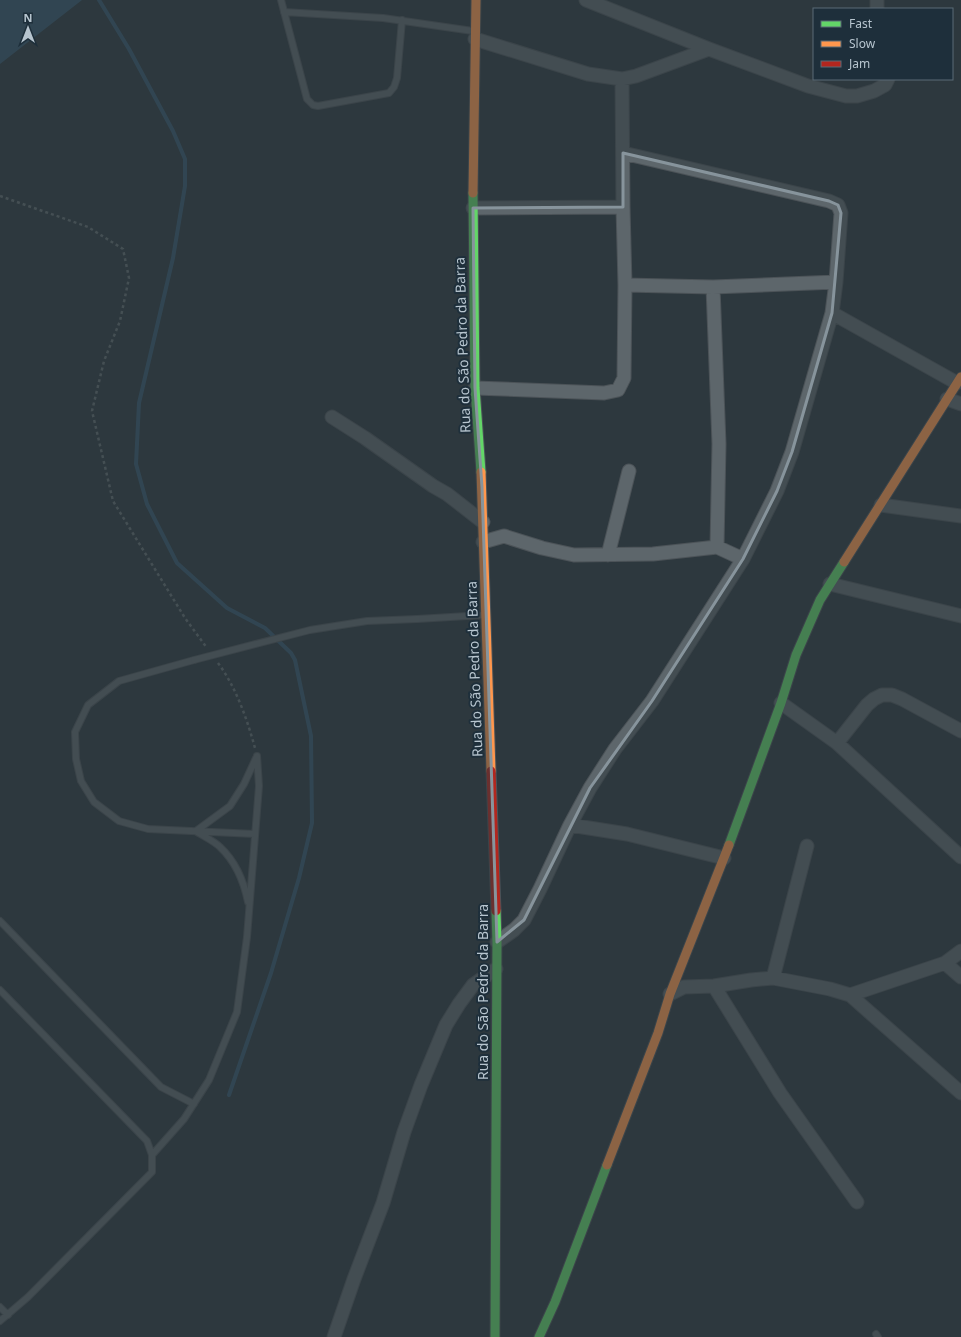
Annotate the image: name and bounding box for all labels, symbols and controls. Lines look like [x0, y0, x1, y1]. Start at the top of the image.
north arrow [8, 8, 48, 48]
legend [813, 8, 953, 80]
text: N [24, 10, 32, 25]
text: Fast [849, 15, 873, 32]
text: Slow [849, 35, 876, 52]
text: Jam [848, 55, 870, 72]
street label: Rua do São Pedro da Barra [449, 257, 475, 433]
street label: Rua do São Pedro da Barra [461, 581, 487, 757]
street label: Rua do São Pedro da Barra [473, 904, 492, 1080]

